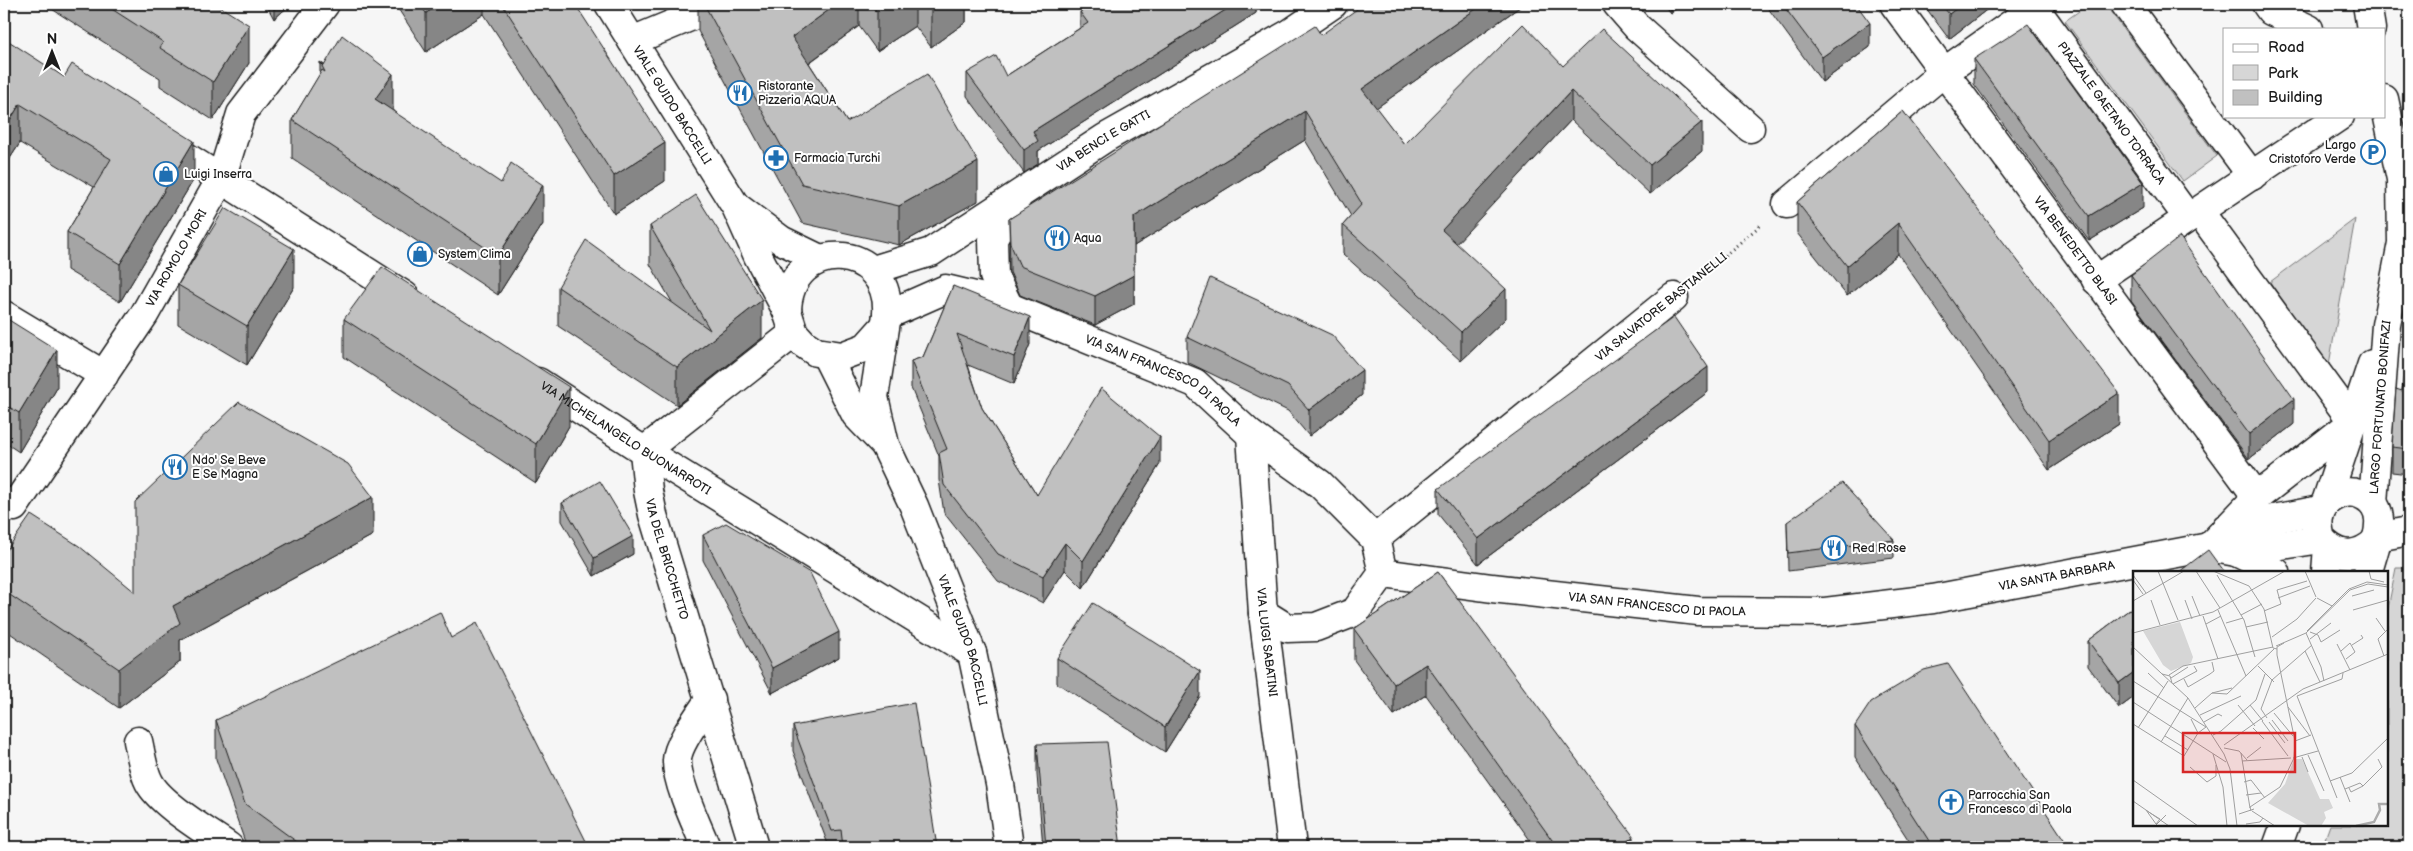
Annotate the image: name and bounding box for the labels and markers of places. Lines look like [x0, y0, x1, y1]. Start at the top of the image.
place label: Ristorante Pizzeria AQUA [758, 79, 837, 108]
restaurant icon: Ristorante Pizzeria AQUA [727, 80, 753, 106]
place label: Largo Cristoforo Verde [2269, 138, 2356, 167]
parking icon: Largo Cristoforo Verde [2360, 139, 2386, 165]
pharmacy icon: Farmacia Turchi [763, 145, 789, 171]
place label: Farmacia Turchi [794, 151, 881, 166]
shop icon: Luigi Inserra [153, 161, 179, 187]
place label: Luigi Inserra [184, 167, 252, 182]
restaurant icon: Aqua [1044, 225, 1070, 251]
place label: Aqua [1074, 231, 1102, 246]
shop icon: System Clima [407, 241, 433, 267]
place label: System Clima [438, 247, 511, 262]
place label: Ndo' Se Beve E Se Magna [192, 453, 266, 482]
restaurant icon: Ndo' Se Beve E Se Magna [162, 454, 188, 480]
restaurant icon: Red Rose [1821, 535, 1847, 561]
place label: Red Rose [1852, 541, 1906, 556]
place label: Parrocchia San Francesco di Paola [1968, 788, 2072, 817]
church icon: Parrocchia San Francesco di Paola [1938, 789, 1964, 815]

